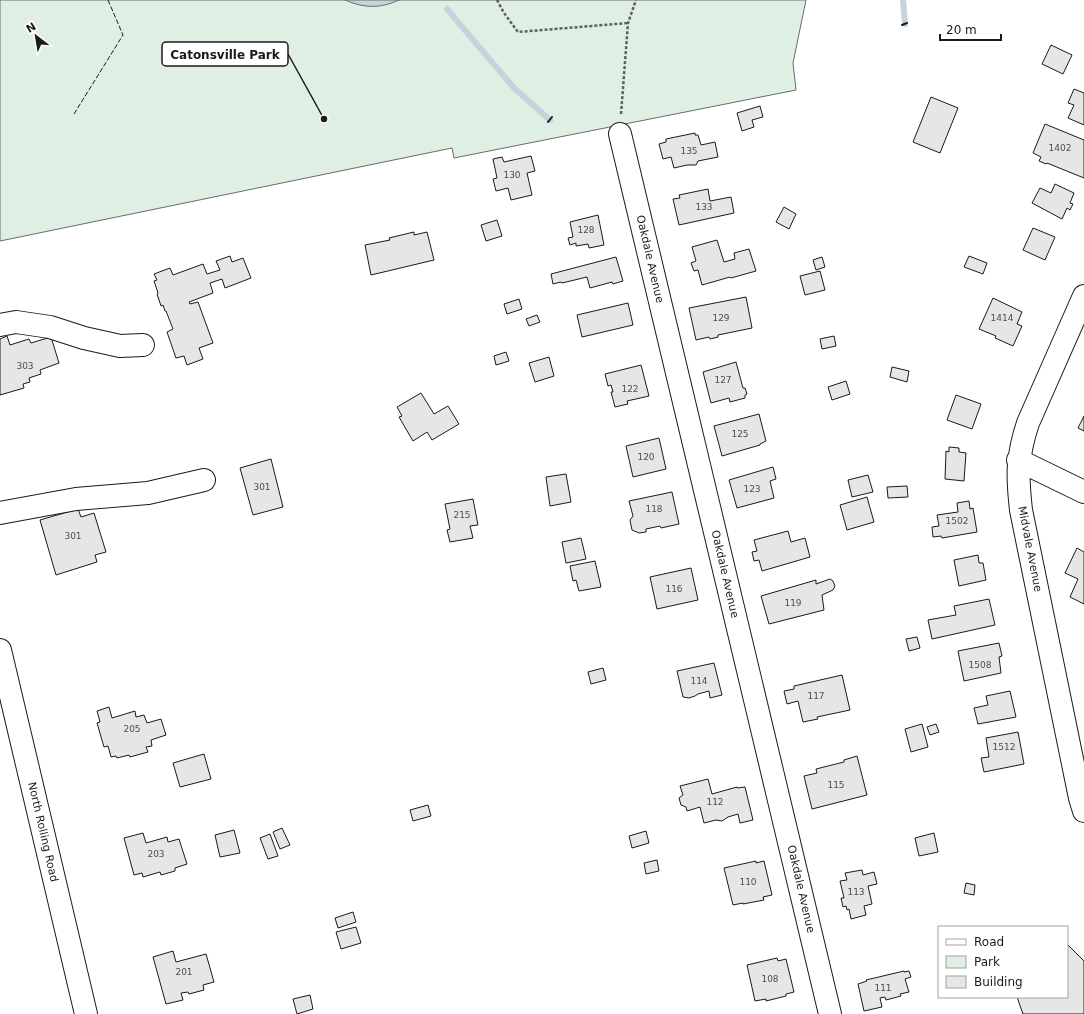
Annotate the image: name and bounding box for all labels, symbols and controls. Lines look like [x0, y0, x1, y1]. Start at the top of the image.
north arrow [16, 16, 56, 56]
scale bar [940, 16, 1001, 42]
text: N [24, 20, 38, 36]
text: 20 m [946, 23, 977, 37]
callout: Catonsville Park [162, 42, 288, 66]
text: Catonsville Park [170, 48, 281, 62]
house number: 1402 [1049, 143, 1071, 153]
house number: 135 [680, 146, 698, 156]
house number: 130 [503, 170, 521, 180]
house number: 133 [695, 202, 713, 212]
street label: Oakdale Avenue [634, 214, 666, 304]
house number: 128 [577, 225, 595, 235]
house number: 129 [712, 313, 730, 323]
house number: 1414 [991, 313, 1014, 323]
house number: 303 [16, 361, 34, 371]
house number: 127 [714, 375, 732, 385]
house number: 122 [621, 384, 639, 394]
house number: 125 [731, 429, 749, 439]
house number: 120 [637, 452, 655, 462]
house number: 301 [253, 482, 271, 492]
house number: 123 [743, 484, 761, 494]
house number: 118 [645, 504, 663, 514]
street label: Midvale Avenue [1015, 505, 1045, 593]
house number: 215 [453, 510, 471, 520]
house number: 1502 [946, 516, 968, 526]
street label: Oakdale Avenue [709, 529, 741, 619]
house number: 301 [64, 531, 82, 541]
house number: 116 [665, 584, 683, 594]
house number: 119 [784, 598, 802, 608]
house number: 1508 [969, 660, 992, 670]
house number: 114 [690, 676, 708, 686]
house number: 117 [807, 691, 825, 701]
house number: 205 [123, 724, 141, 734]
house number: 1512 [993, 742, 1015, 752]
house number: 115 [827, 780, 845, 790]
street label: North Rolling Road [25, 781, 61, 883]
house number: 112 [706, 797, 724, 807]
street label: Oakdale Avenue [785, 844, 817, 934]
house number: 203 [147, 849, 165, 859]
house number: 110 [739, 877, 757, 887]
house number: 113 [847, 887, 865, 897]
legend [938, 926, 1068, 998]
text: Road [974, 935, 1004, 949]
text: Park [974, 955, 1000, 969]
house number: 201 [175, 967, 193, 977]
house number: 108 [761, 974, 779, 984]
text: Building [974, 975, 1023, 989]
house number: 111 [874, 983, 892, 993]

